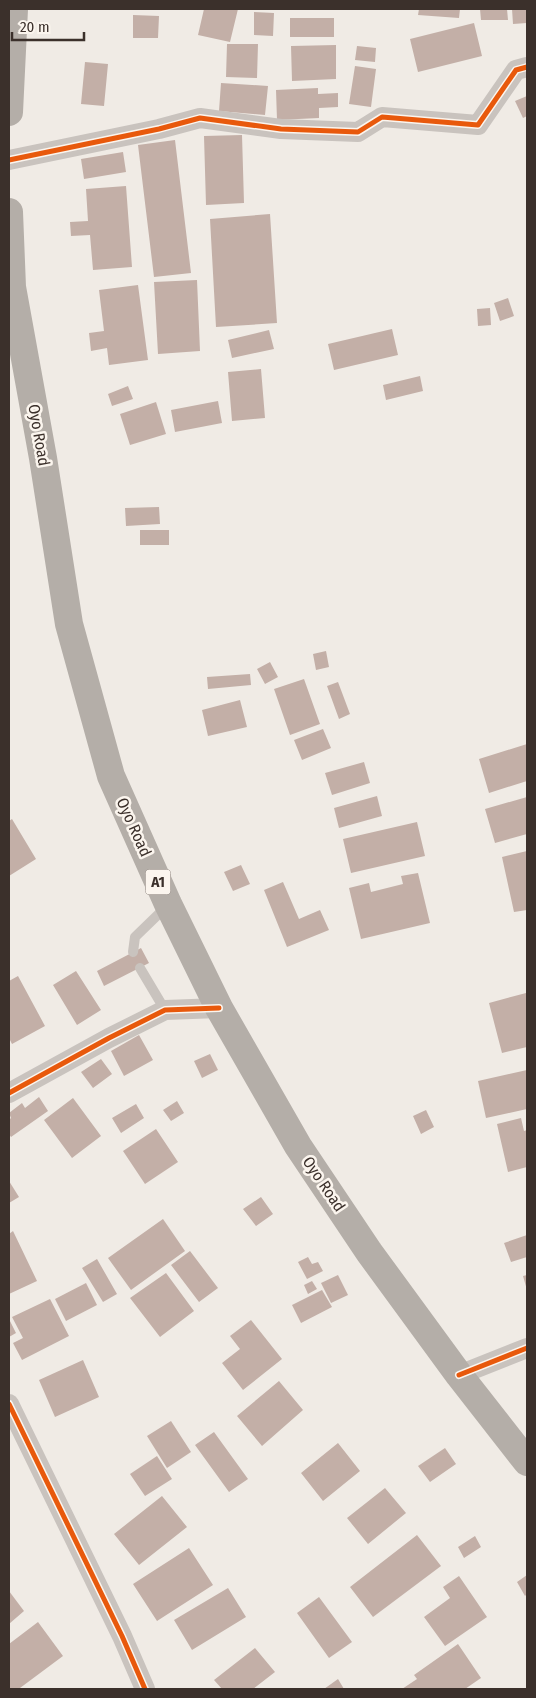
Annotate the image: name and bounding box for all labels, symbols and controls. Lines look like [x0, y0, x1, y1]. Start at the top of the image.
scale bar [12, 10, 85, 42]
text: 20 m [20, 18, 50, 36]
street label: Oyo Road [24, 403, 54, 467]
street label: Oyo Road [113, 795, 155, 859]
road number: A1 [146, 870, 170, 894]
street label: Oyo Road [299, 1153, 349, 1215]

